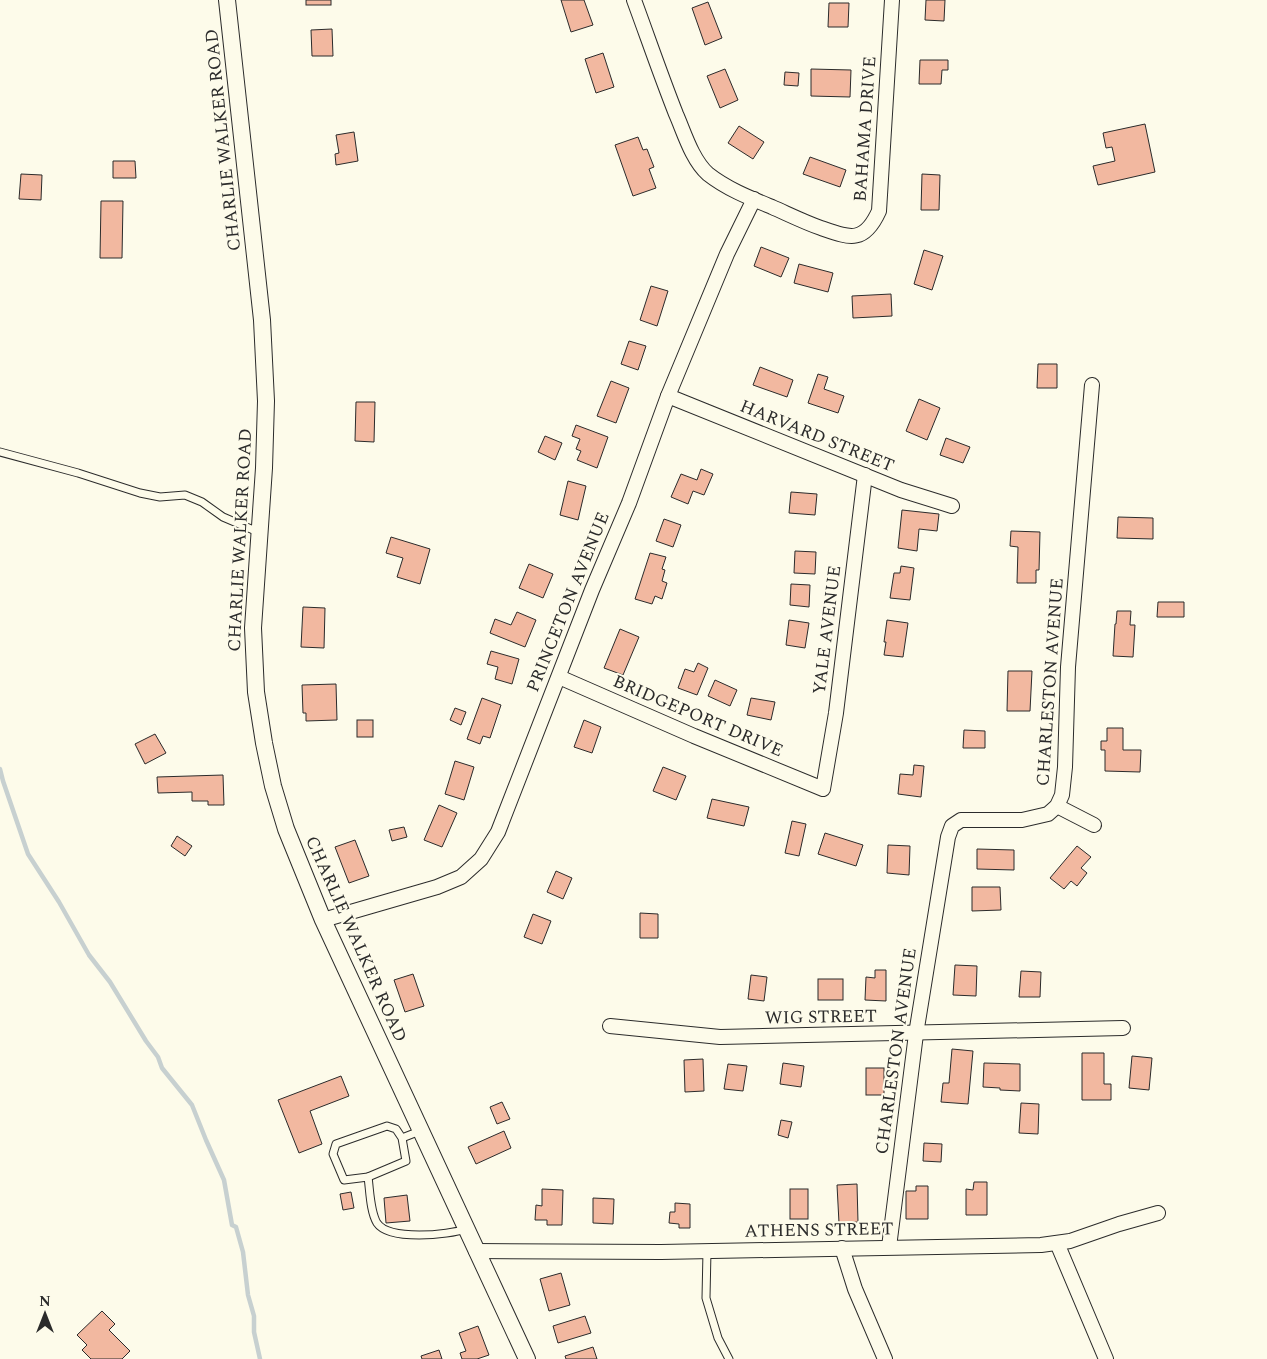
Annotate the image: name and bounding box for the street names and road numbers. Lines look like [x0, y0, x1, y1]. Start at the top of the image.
street label: CHARLIE WALKER ROAD [198, 27, 248, 253]
street label: BAHAMA DRIVE [846, 55, 884, 203]
street label: HARVARD STREET [736, 393, 898, 479]
street label: CHARLIE WALKER ROAD [221, 428, 259, 652]
street label: PRINCETON AVENUE [519, 508, 617, 696]
street label: YALE AVENUE [806, 564, 848, 696]
street label: CHARLESTON AVENUE [1029, 577, 1071, 787]
street label: BRIDGEPORT DRIVE [609, 668, 787, 764]
street label: CHARLIE WALKER ROAD [298, 831, 414, 1047]
street label: CHARLESTON AVENUE [868, 946, 924, 1156]
street label: WIG STREET [765, 1003, 877, 1031]
street label: ATHENS STREET [744, 1215, 894, 1245]

